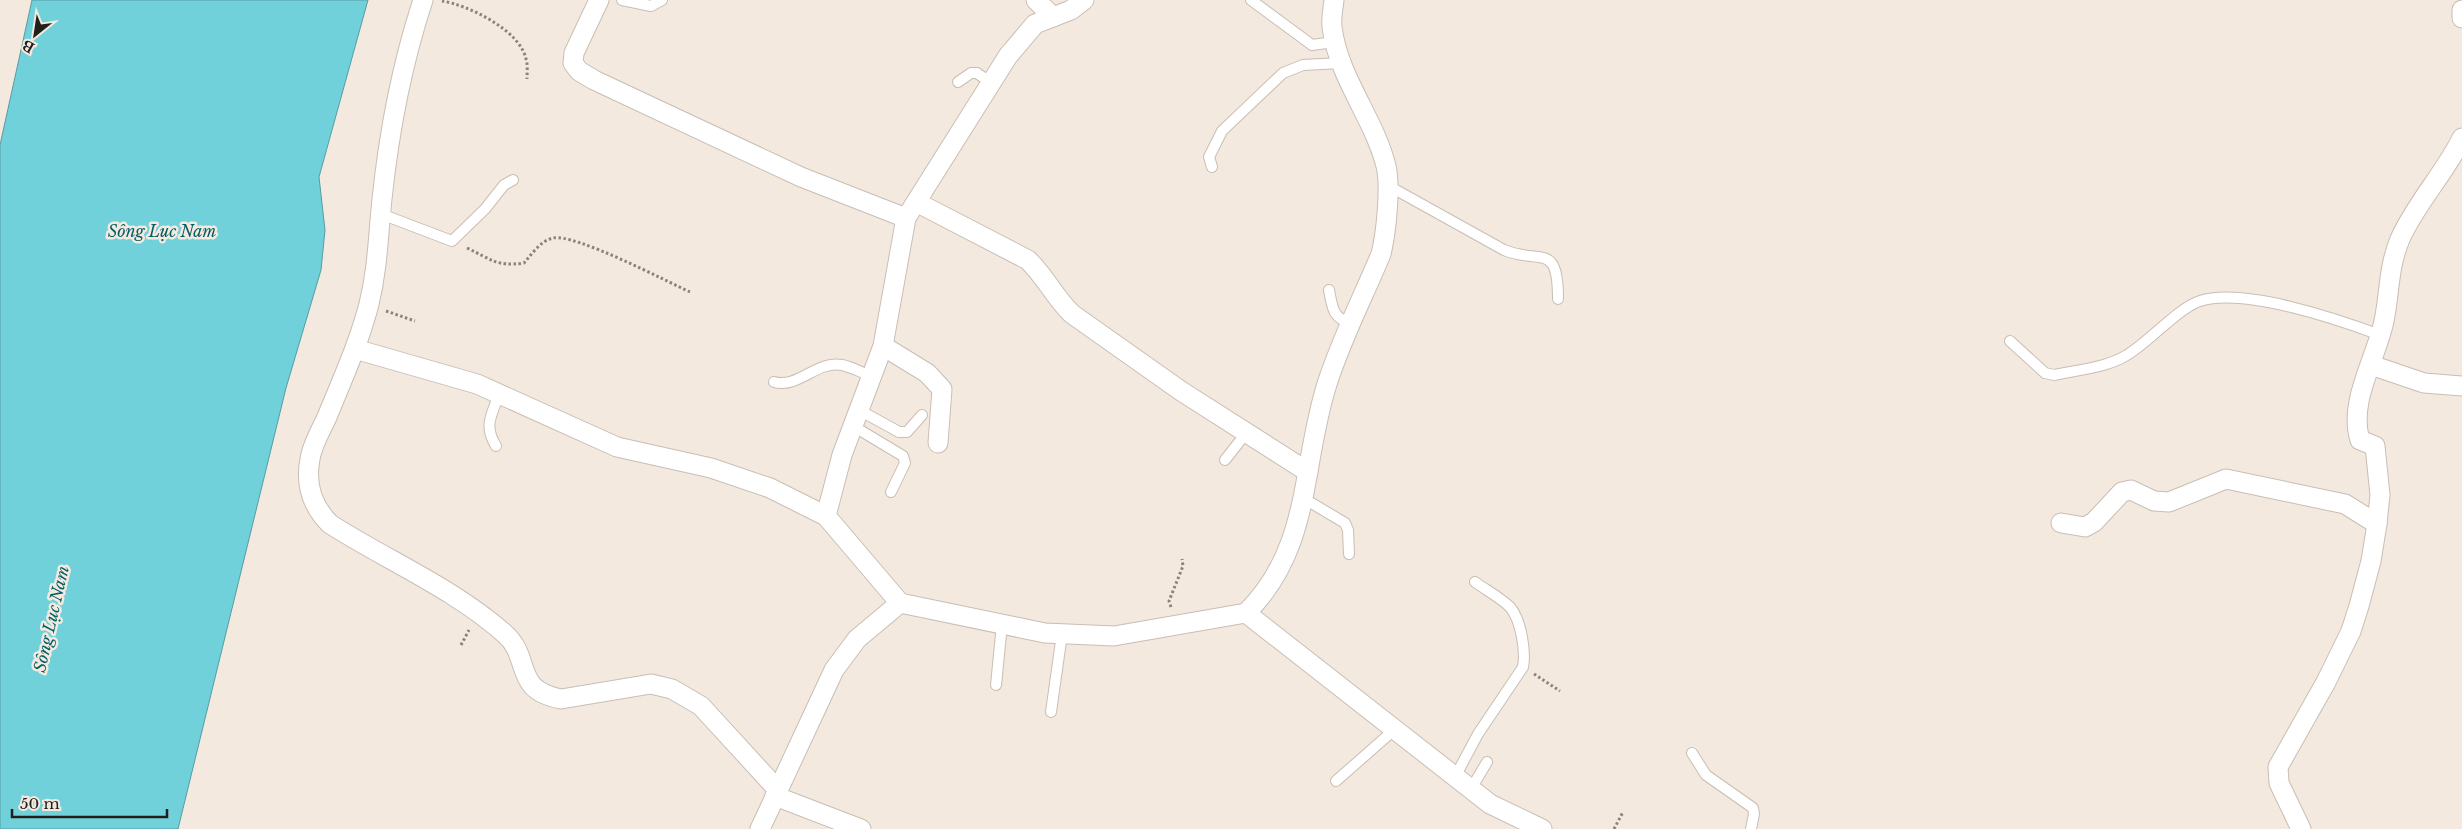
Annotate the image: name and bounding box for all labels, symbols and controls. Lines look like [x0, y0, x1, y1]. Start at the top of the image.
north arrow [10, 10, 60, 60]
text: B [19, 36, 38, 57]
water label: Sông Lục Nam [108, 221, 216, 241]
water label: Sông Lục Nam [29, 564, 73, 674]
scale bar [12, 786, 168, 818]
text: 50 m [20, 794, 60, 813]

